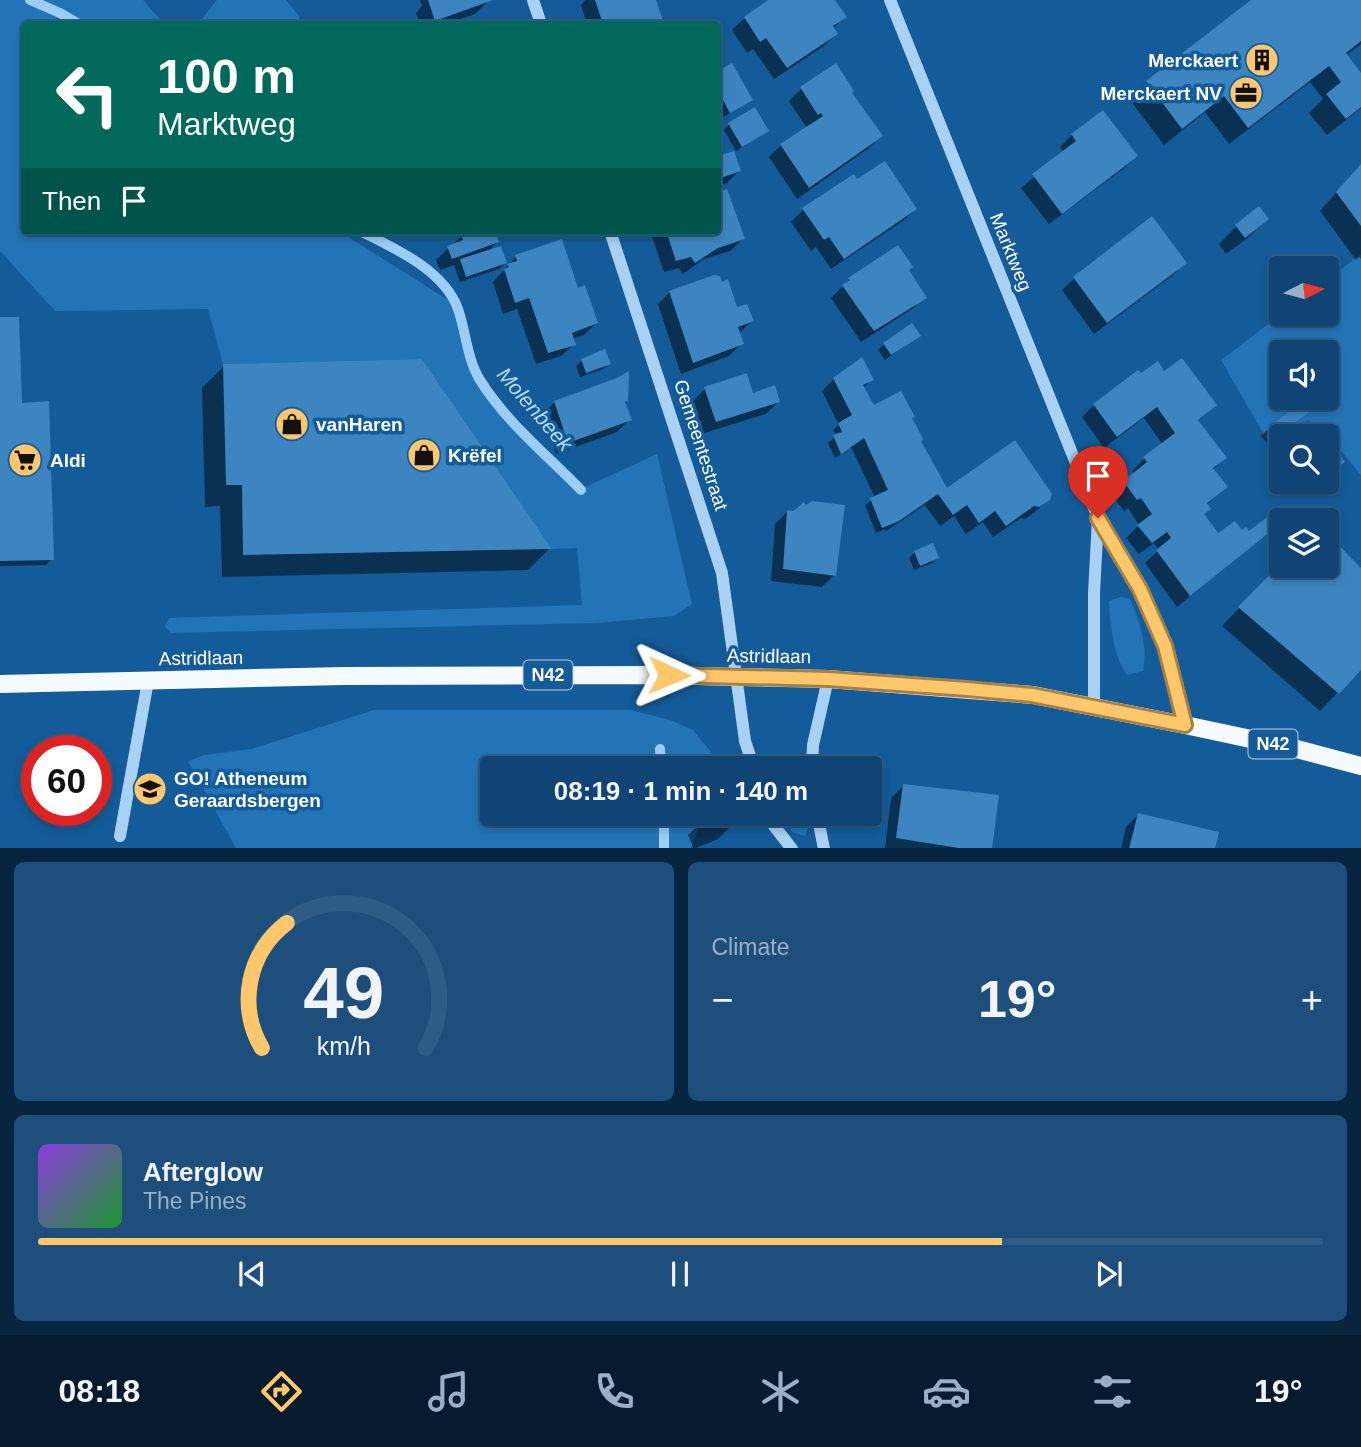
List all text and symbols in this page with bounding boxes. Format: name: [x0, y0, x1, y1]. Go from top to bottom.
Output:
building icon: Merckaert: [1243, 41, 1281, 79]
icon: left: [42, 49, 133, 140]
text: 100 m: [157, 49, 296, 103]
place label: Merckaert: [1148, 50, 1239, 71]
office icon: Merckaert NV: [1227, 74, 1265, 112]
place label: Merckaert NV: [1101, 83, 1222, 104]
text: Marktweg: [157, 106, 296, 142]
icon: arrive: [115, 182, 153, 220]
text: Then: [42, 186, 101, 216]
street label: Marktweg: [986, 210, 1036, 294]
north arrow: [1269, 256, 1339, 326]
map controls: [1269, 256, 1339, 578]
button: sound: [1269, 340, 1339, 410]
water label: Molenbeek: [493, 363, 578, 456]
street label: Gemeentestraat: [670, 377, 732, 514]
shop icon: vanHaren: [273, 405, 311, 443]
place label: vanHaren: [316, 414, 403, 435]
button: search: [1269, 424, 1339, 494]
shop icon: Krëfel: [405, 436, 443, 474]
supermarket icon: Aldi: [6, 441, 44, 479]
place label: Krëfel: [448, 445, 502, 466]
pin: [1068, 446, 1128, 518]
place label: Aldi: [50, 450, 86, 471]
icon: arrive: [1079, 457, 1117, 495]
button: layers: [1269, 508, 1339, 578]
position arrow: [632, 638, 706, 712]
street label: Astridlaan: [727, 645, 811, 667]
street label: Astridlaan: [159, 647, 243, 669]
road number: N42: [524, 660, 572, 690]
road number: N42: [1248, 730, 1298, 758]
speed limit sign: 60: [21, 735, 112, 826]
place label: GO! Atheneum Geraardsbergen: [174, 768, 321, 811]
school or university icon: GO! Atheneum Geraardsbergen: [131, 770, 169, 808]
text: 08:19 · 1 min · 140 m: [554, 776, 808, 806]
text: Climate: [712, 934, 789, 960]
text: 49: [303, 952, 384, 1033]
text: 19°: [978, 970, 1057, 1028]
text: −: [712, 979, 734, 1021]
text: +: [1301, 979, 1323, 1021]
text: km/h: [317, 1031, 371, 1059]
text: Afterglow: [143, 1157, 263, 1187]
text: The Pines: [143, 1188, 247, 1214]
icon: previous: [233, 1255, 271, 1293]
icon: pause: [661, 1255, 699, 1293]
icon: next: [1090, 1255, 1128, 1293]
icon: directions: [257, 1367, 306, 1416]
icon: music: [424, 1367, 473, 1416]
icon: phone: [590, 1367, 639, 1416]
icon: climate: [756, 1367, 805, 1416]
icon: car: [922, 1367, 971, 1416]
icon: filters: [1088, 1367, 1137, 1416]
text: 08:18: [59, 1373, 140, 1409]
text: 19°: [1254, 1373, 1302, 1409]

